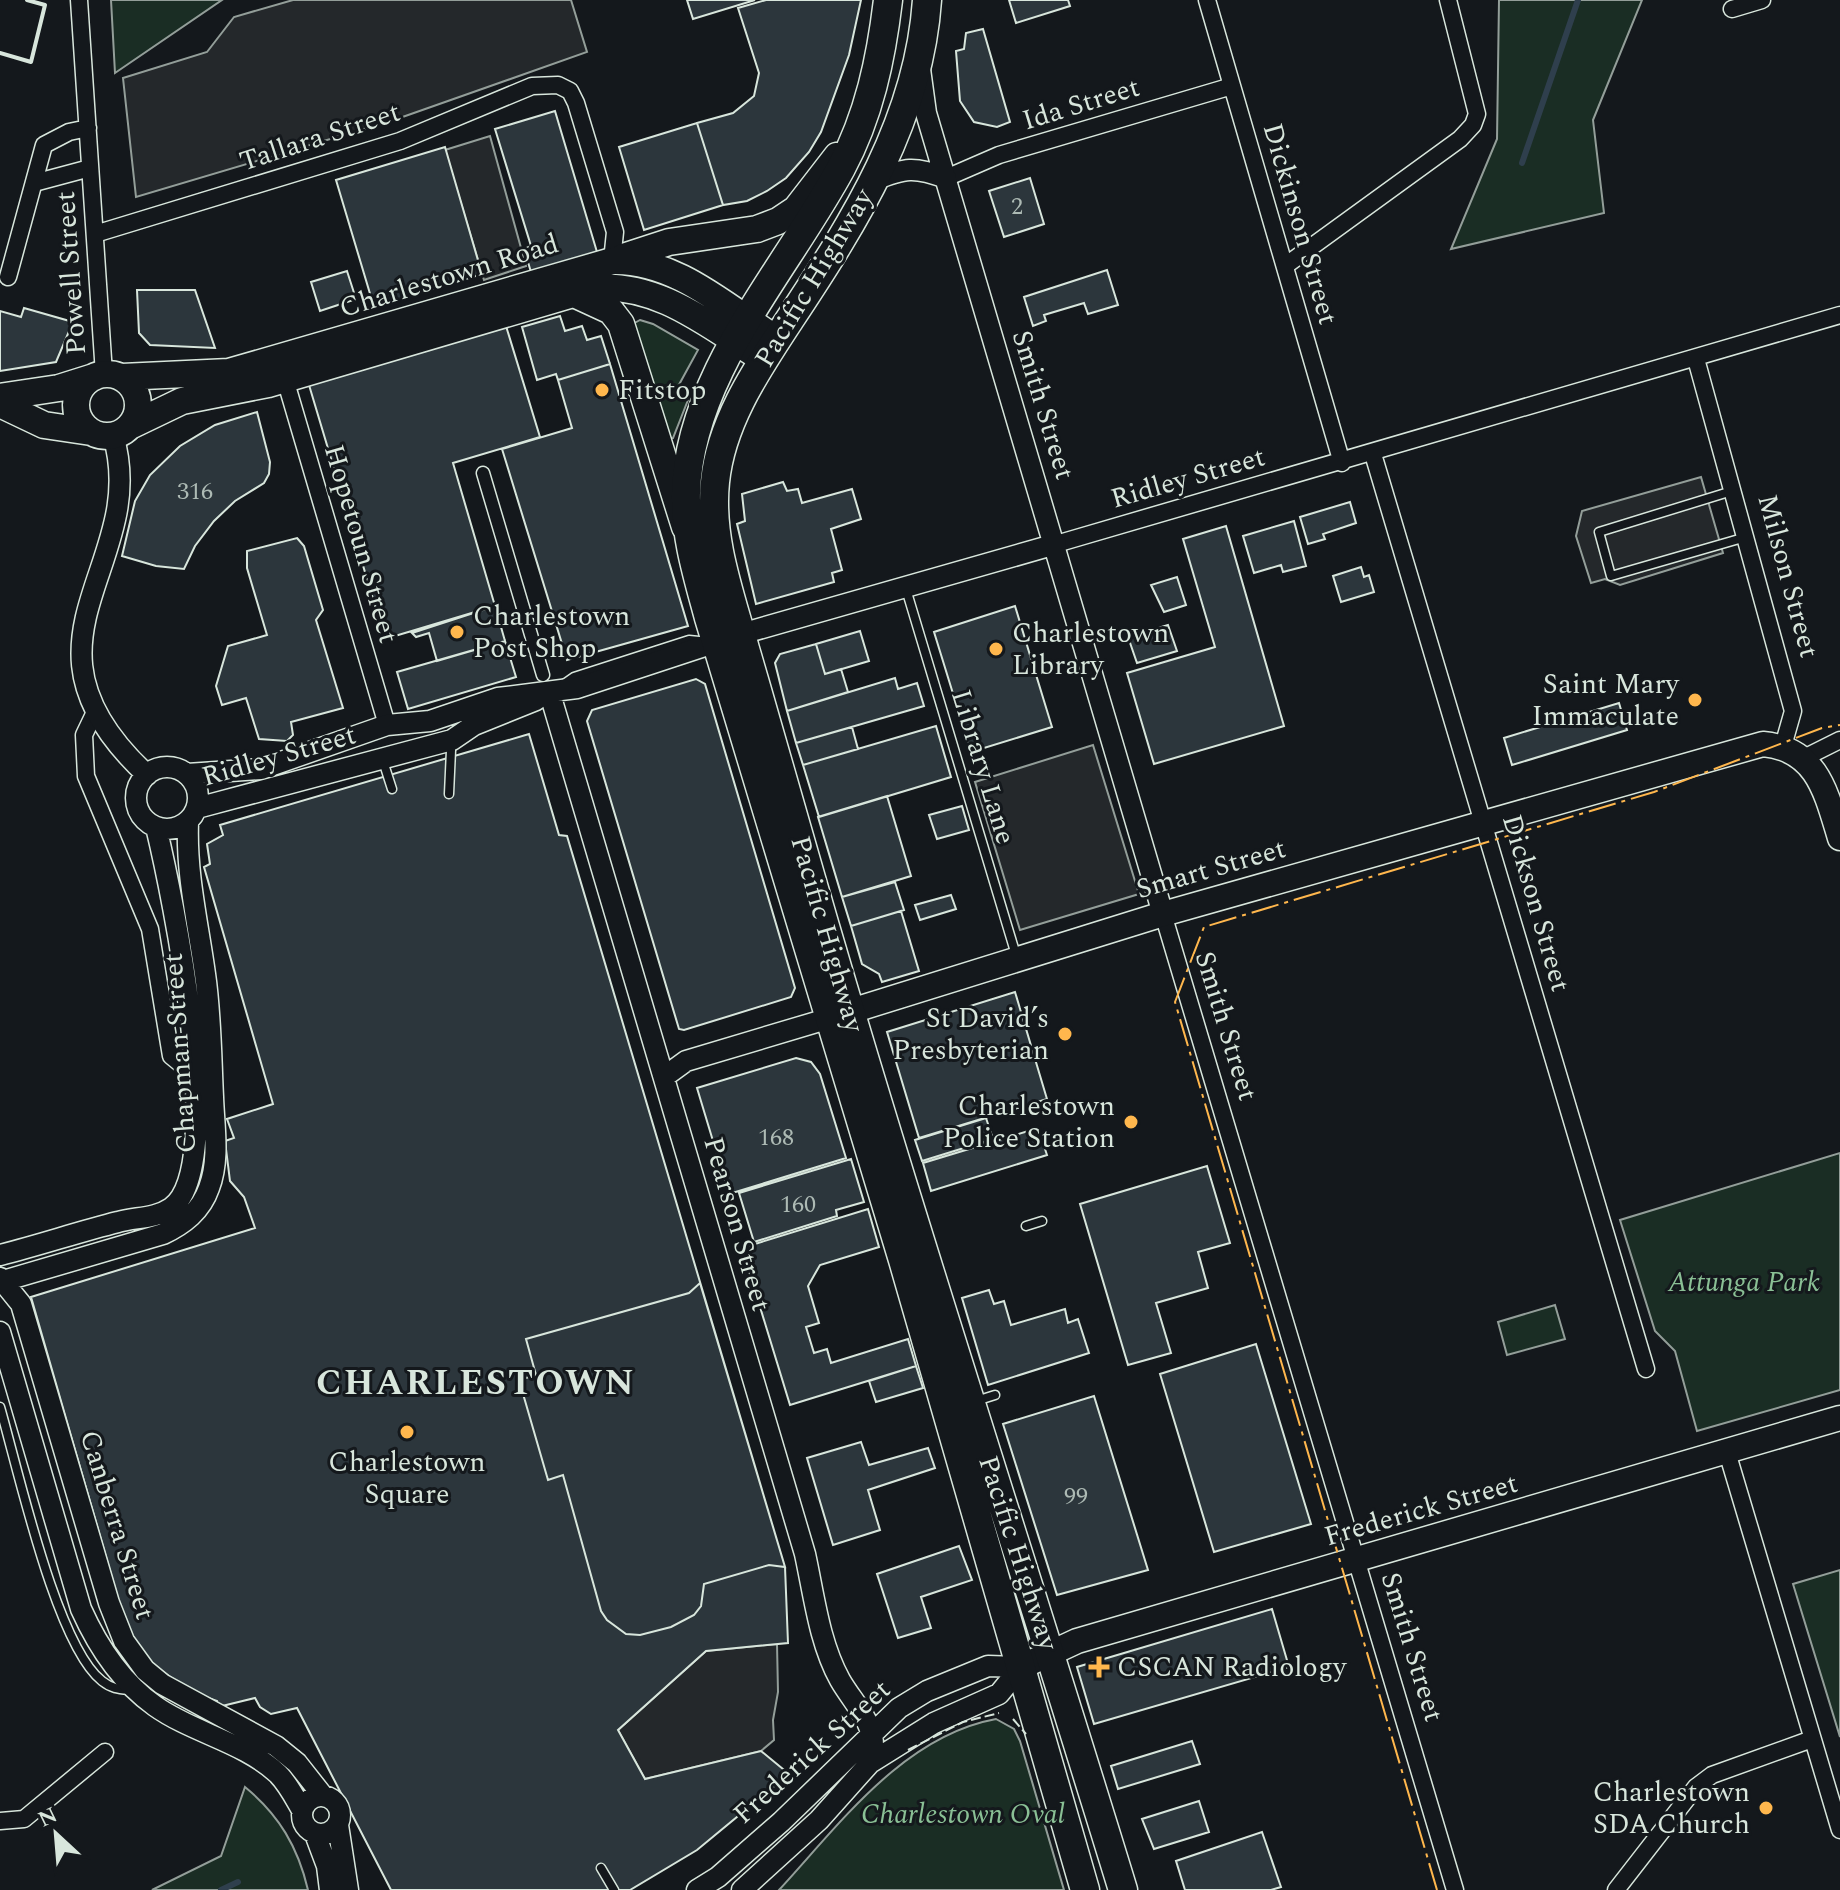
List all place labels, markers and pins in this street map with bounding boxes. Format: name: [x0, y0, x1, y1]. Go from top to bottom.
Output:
place label: Fitstop: [618, 369, 706, 412]
marker: Fitstop: [593, 381, 611, 399]
place label: Charlestown Post Shop: [473, 595, 630, 670]
place label: Charlestown Library: [1012, 612, 1169, 687]
marker: Charlestown Post Shop: [448, 623, 466, 641]
marker: Charlestown Library: [987, 640, 1005, 658]
place label: Saint Mary Immaculate: [1532, 663, 1681, 738]
marker: Saint Mary Immaculate: [1686, 691, 1704, 709]
place label: St David’s Presbyterian: [892, 997, 1049, 1072]
marker: St David’s Presbyterian: [1056, 1025, 1074, 1043]
place label: Charlestown Police Station: [943, 1085, 1115, 1160]
marker: Charlestown Police Station: [1122, 1113, 1140, 1131]
marker: Charlestown Square: [398, 1423, 416, 1441]
place label: Charlestown Square: [328, 1441, 486, 1516]
place label: CSCAN Radiology: [1117, 1646, 1348, 1689]
marker: CSCAN Radiology: [1088, 1656, 1110, 1678]
place label: Charlestown SDA Church: [1593, 1771, 1750, 1846]
marker: Charlestown SDA Church: [1757, 1799, 1775, 1817]

